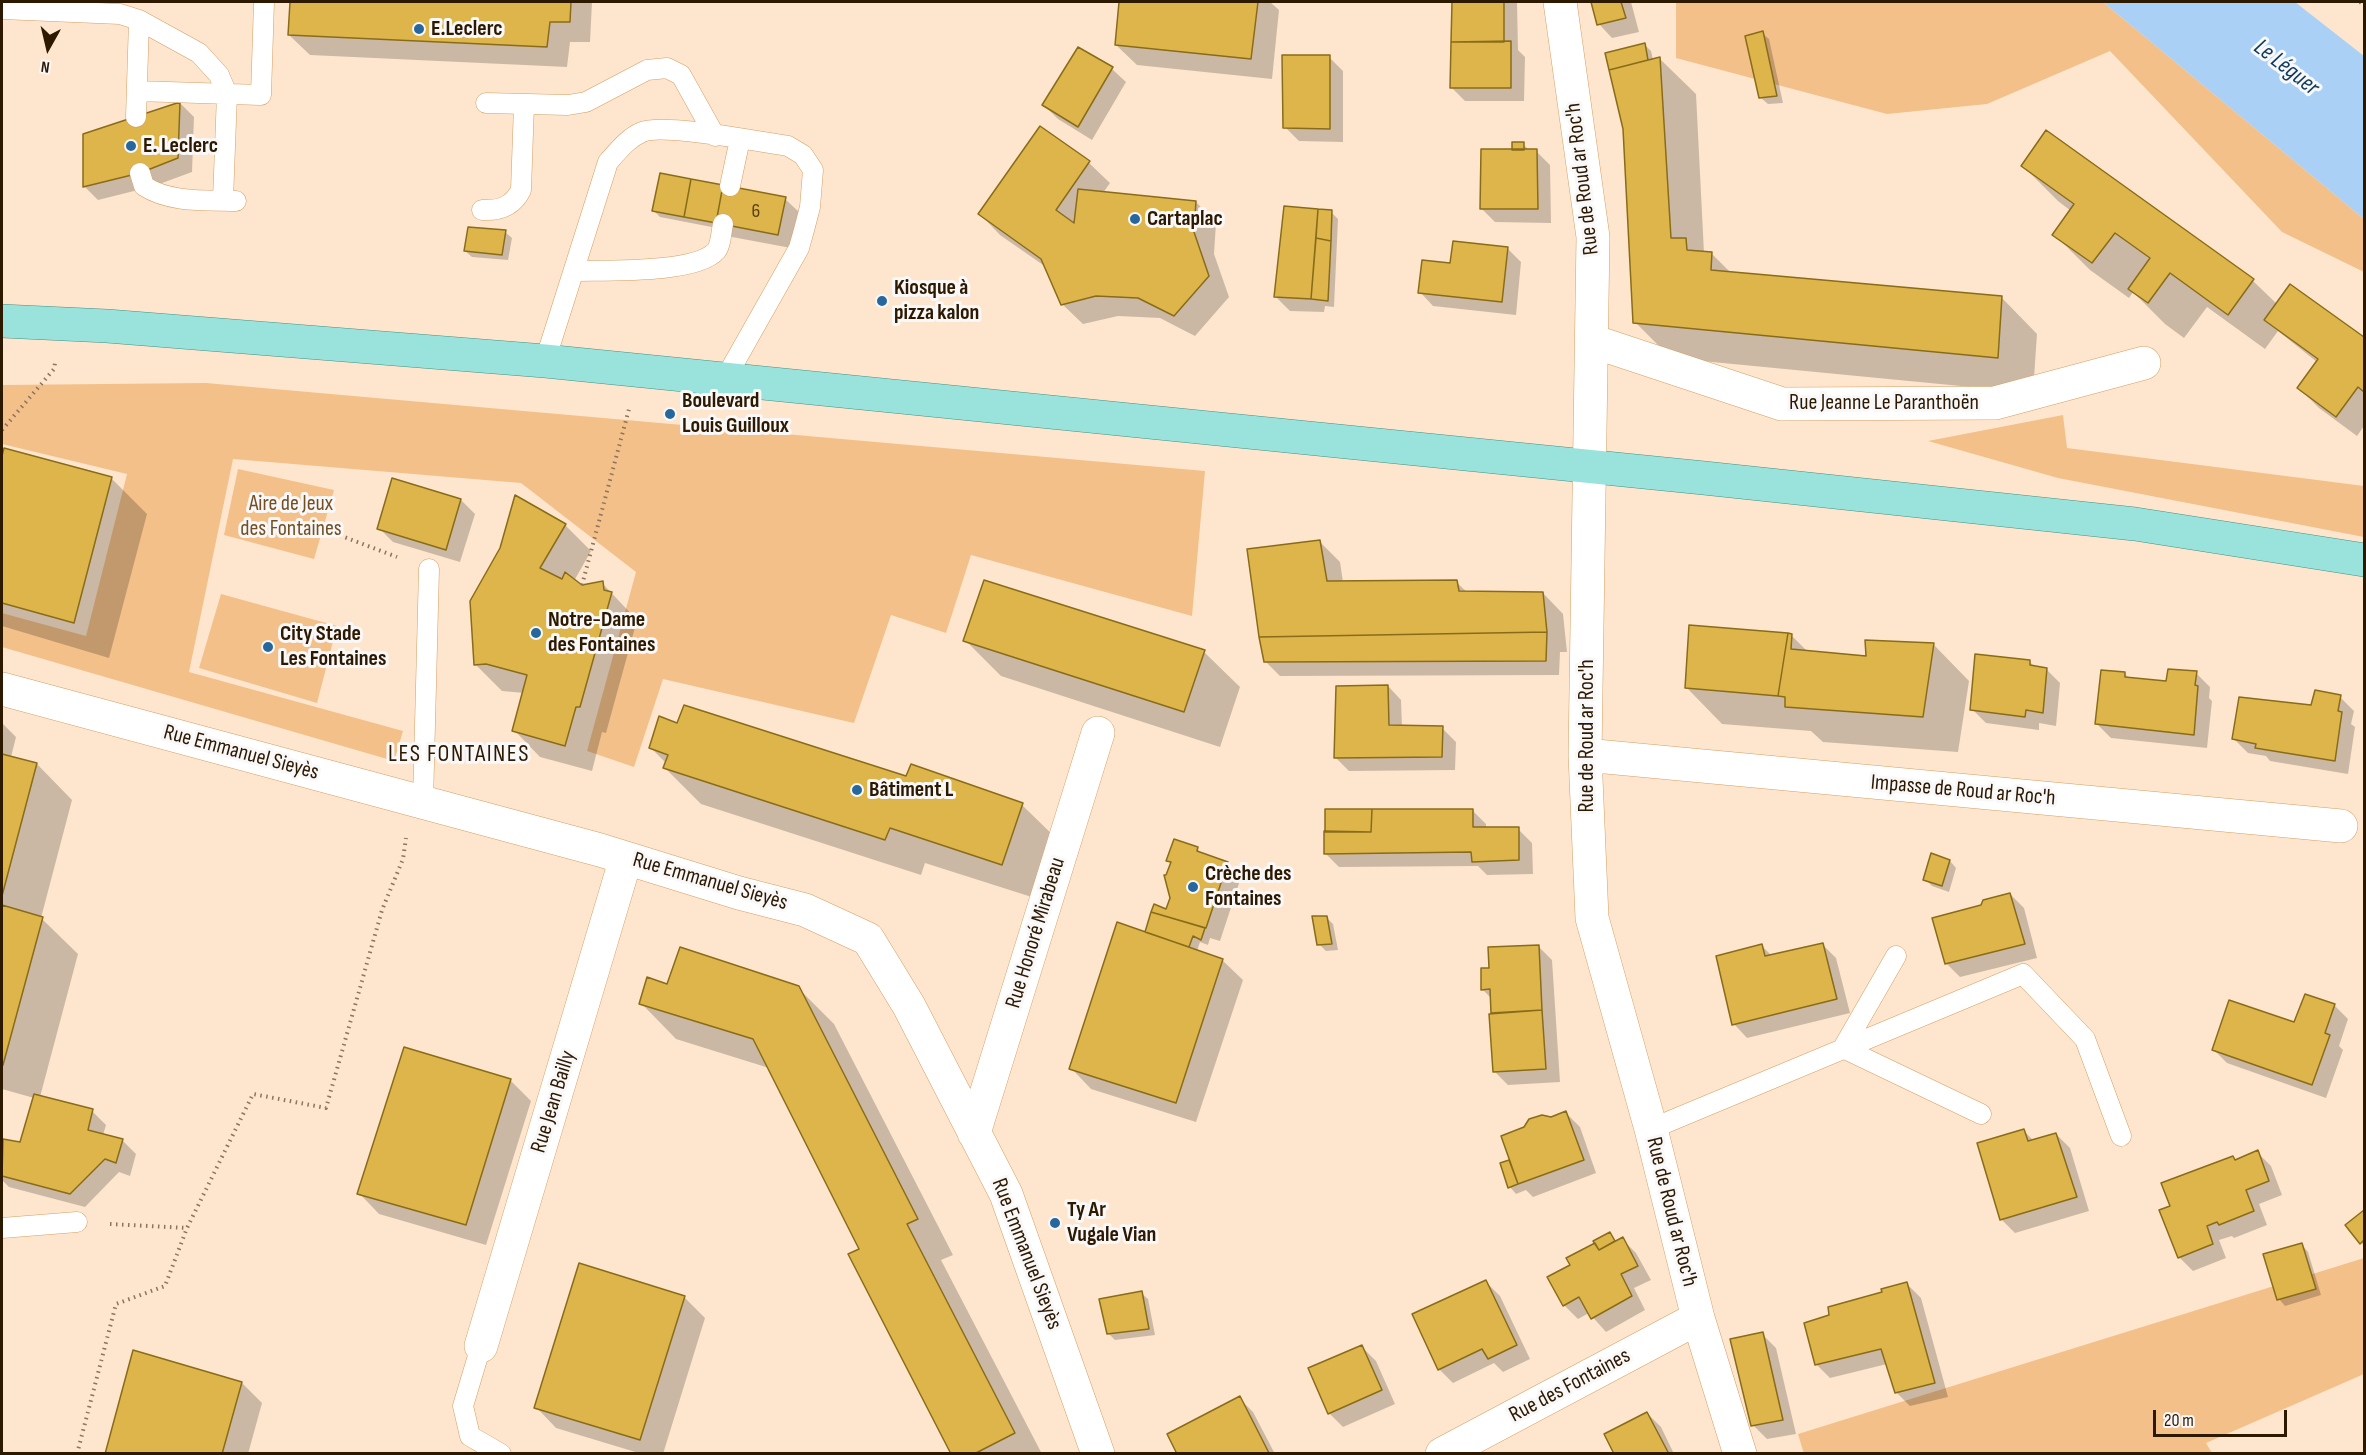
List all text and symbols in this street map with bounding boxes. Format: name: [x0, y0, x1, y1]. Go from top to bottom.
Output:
place label: E.Leclerc: [431, 16, 502, 42]
north arrow: [18, 18, 78, 78]
marker: E.Leclerc: [412, 22, 426, 36]
water label: Le Léguer: [2248, 34, 2324, 102]
text: N: [40, 56, 51, 76]
street label: Rue de Roud ar Roc'h: [1561, 101, 1605, 257]
place label: E. Leclerc: [143, 133, 218, 159]
marker: E. Leclerc: [124, 139, 138, 153]
house number: 6: [752, 200, 760, 224]
place label: Cartaplac: [1147, 206, 1223, 232]
marker: Cartaplac: [1128, 212, 1142, 226]
place label: Kiosque à pizza kalon: [894, 275, 979, 326]
marker: Kiosque à pizza kalon: [875, 294, 889, 308]
place label: Boulevard Louis Guilloux: [682, 388, 789, 440]
street label: Rue Jeanne Le Paranthoën: [1789, 390, 1979, 416]
marker: Boulevard Louis Guilloux: [663, 407, 677, 421]
park label: Aire de Jeux des Fontaines: [240, 491, 342, 542]
place label: Notre-Dame des Fontaines: [548, 607, 655, 658]
place label: City Stade Les Fontaines: [280, 621, 386, 672]
marker: Notre-Dame des Fontaines: [529, 626, 543, 640]
marker: City Stade Les Fontaines: [261, 640, 275, 654]
street label: Rue de Roud ar Roc'h: [1574, 659, 1600, 813]
street label: Rue Emmanuel Sieyès: [160, 720, 322, 786]
district label: LES FONTAINES: [388, 741, 530, 769]
street label: Impasse de Roud ar Roc'h: [1869, 770, 2057, 812]
place label: Bâtiment L: [869, 777, 954, 803]
marker: Bâtiment L: [850, 783, 864, 797]
street label: Rue Emmanuel Sieyès: [630, 847, 790, 917]
street label: Rue Honoré Mirabeau: [1001, 855, 1071, 1011]
place label: Crèche des Fontaines: [1205, 861, 1292, 912]
marker: Crèche des Fontaines: [1186, 880, 1200, 894]
street label: Rue Jean Bailly: [526, 1048, 582, 1156]
street label: Rue de Roud ar Roc'h: [1640, 1135, 1702, 1289]
street label: Rue Emmanuel Sieyès: [985, 1175, 1067, 1333]
place label: Ty Ar Vugale Vian: [1067, 1197, 1156, 1248]
marker: Ty Ar Vugale Vian: [1048, 1216, 1062, 1230]
street label: Rue des Fontaines: [1505, 1343, 1635, 1429]
scale bar: [2156, 1398, 2290, 1436]
text: 20 m: [2164, 1410, 2194, 1431]

